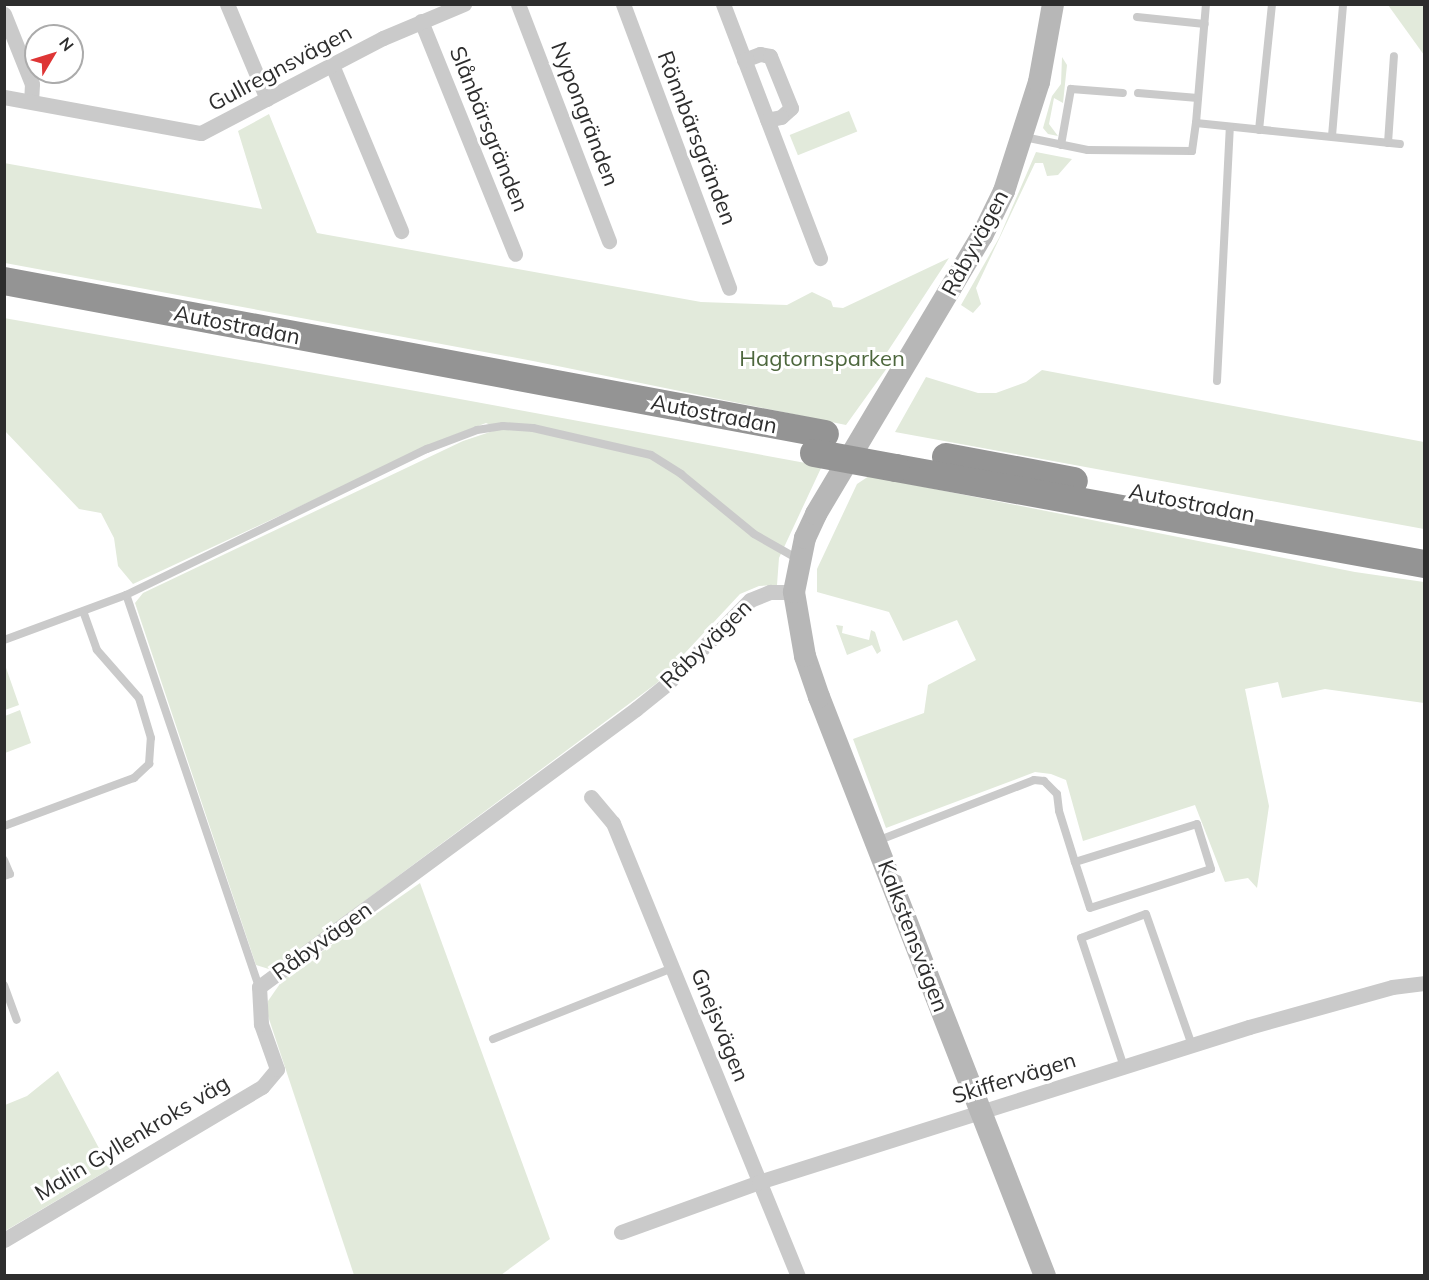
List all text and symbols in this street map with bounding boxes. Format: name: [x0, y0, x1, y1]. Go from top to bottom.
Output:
street label: Gullregnsvägen: [204, 19, 356, 117]
north arrow: [24, 24, 84, 84]
text: N: [55, 33, 78, 55]
street label: Nypongränden: [545, 38, 625, 190]
street label: Slånbärsgränden: [444, 43, 534, 215]
street label: Rönnbärsgränden: [652, 47, 742, 229]
street label: Råbyvägen: [936, 185, 1014, 301]
street label: Autostradan: [172, 300, 302, 350]
park label: Hagtornsparken: [739, 346, 905, 372]
street label: Autostradan: [649, 389, 779, 439]
street label: Autostradan: [1127, 478, 1257, 528]
street label: Råbyvägen: [655, 594, 757, 694]
street label: Kalkstensvägen: [872, 856, 954, 1016]
street label: Råbyvägen: [267, 896, 377, 986]
street label: Gnejsvägen: [685, 964, 755, 1086]
street label: Skiffervägen: [949, 1047, 1079, 1109]
street label: Malin Gyllenkroks väg: [30, 1070, 234, 1206]

